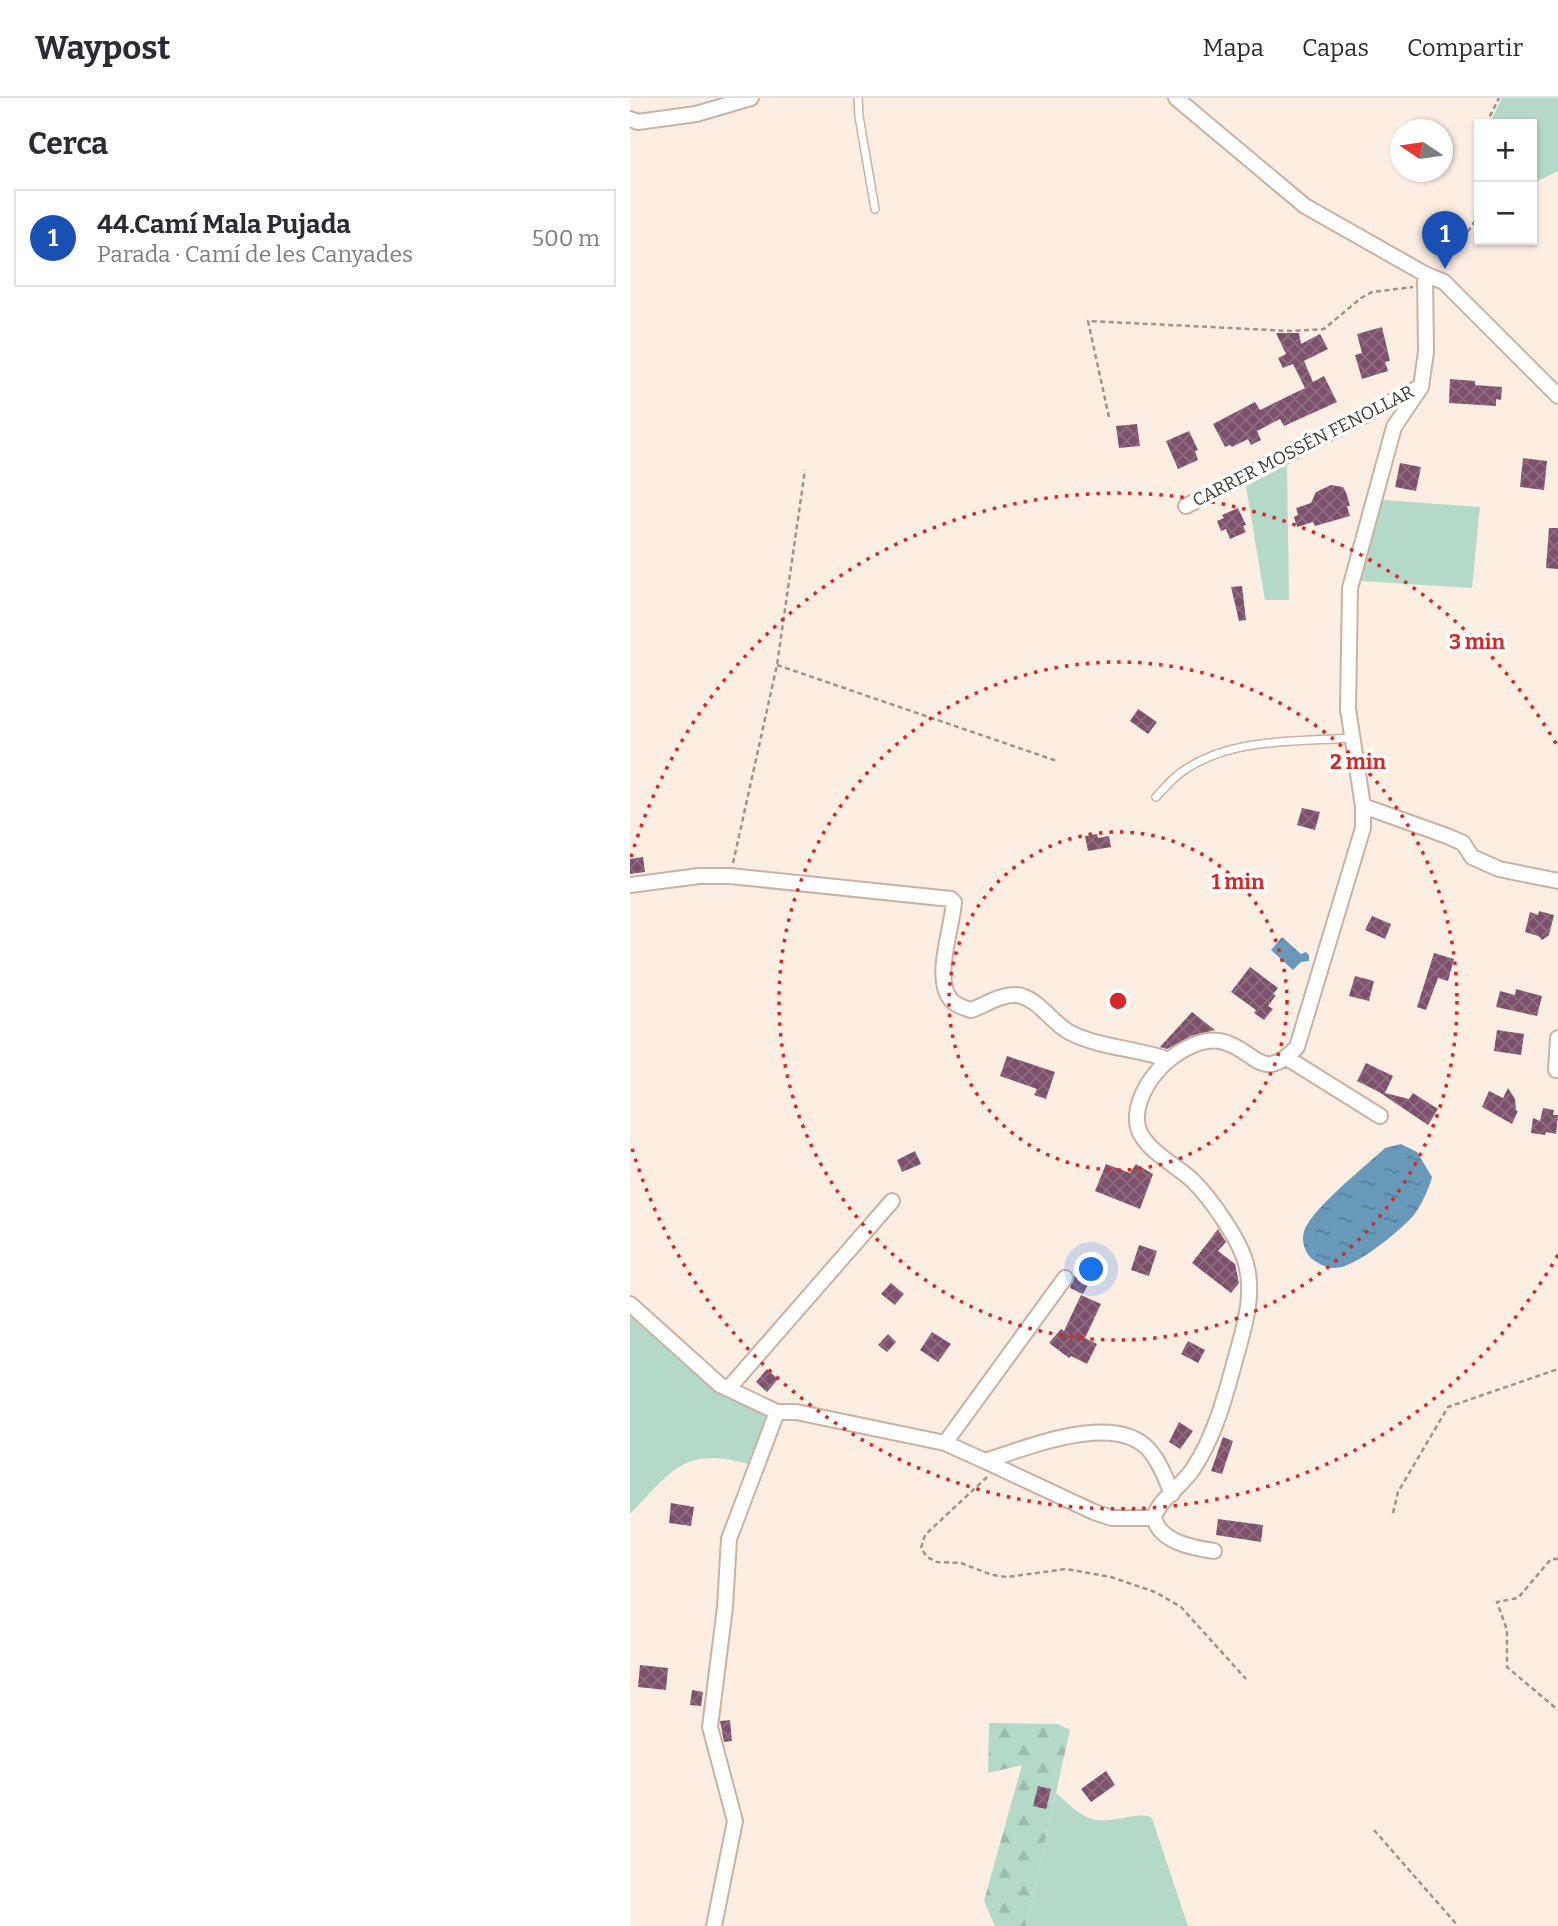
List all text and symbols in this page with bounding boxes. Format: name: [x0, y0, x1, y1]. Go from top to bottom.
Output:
text: Waypost: [35, 28, 171, 68]
text: Mapa: [1202, 34, 1264, 62]
text: Capas: [1302, 34, 1369, 62]
text: Compartir: [1407, 34, 1523, 62]
north arrow: [1390, 119, 1453, 182]
map controls: [1474, 119, 1537, 245]
button: +: [1474, 119, 1537, 182]
text: Cerca: [28, 126, 108, 162]
button: −: [1474, 182, 1537, 245]
text: 44.Camí Mala Pujada: [97, 209, 351, 240]
pin: 1: [1422, 211, 1468, 269]
text: 1: [48, 224, 58, 252]
text: 500 m: [532, 224, 600, 252]
text: Parada · Camí de les Canyades: [97, 240, 413, 268]
street label: CARRER MOSSÉN FENOLLAR: [1188, 380, 1417, 512]
text: 3 min: [1449, 629, 1506, 655]
text: 2 min: [1330, 749, 1386, 775]
text: 1 min: [1211, 869, 1265, 895]
centre of rings: [1106, 989, 1130, 1013]
your location: [1074, 1252, 1108, 1286]

